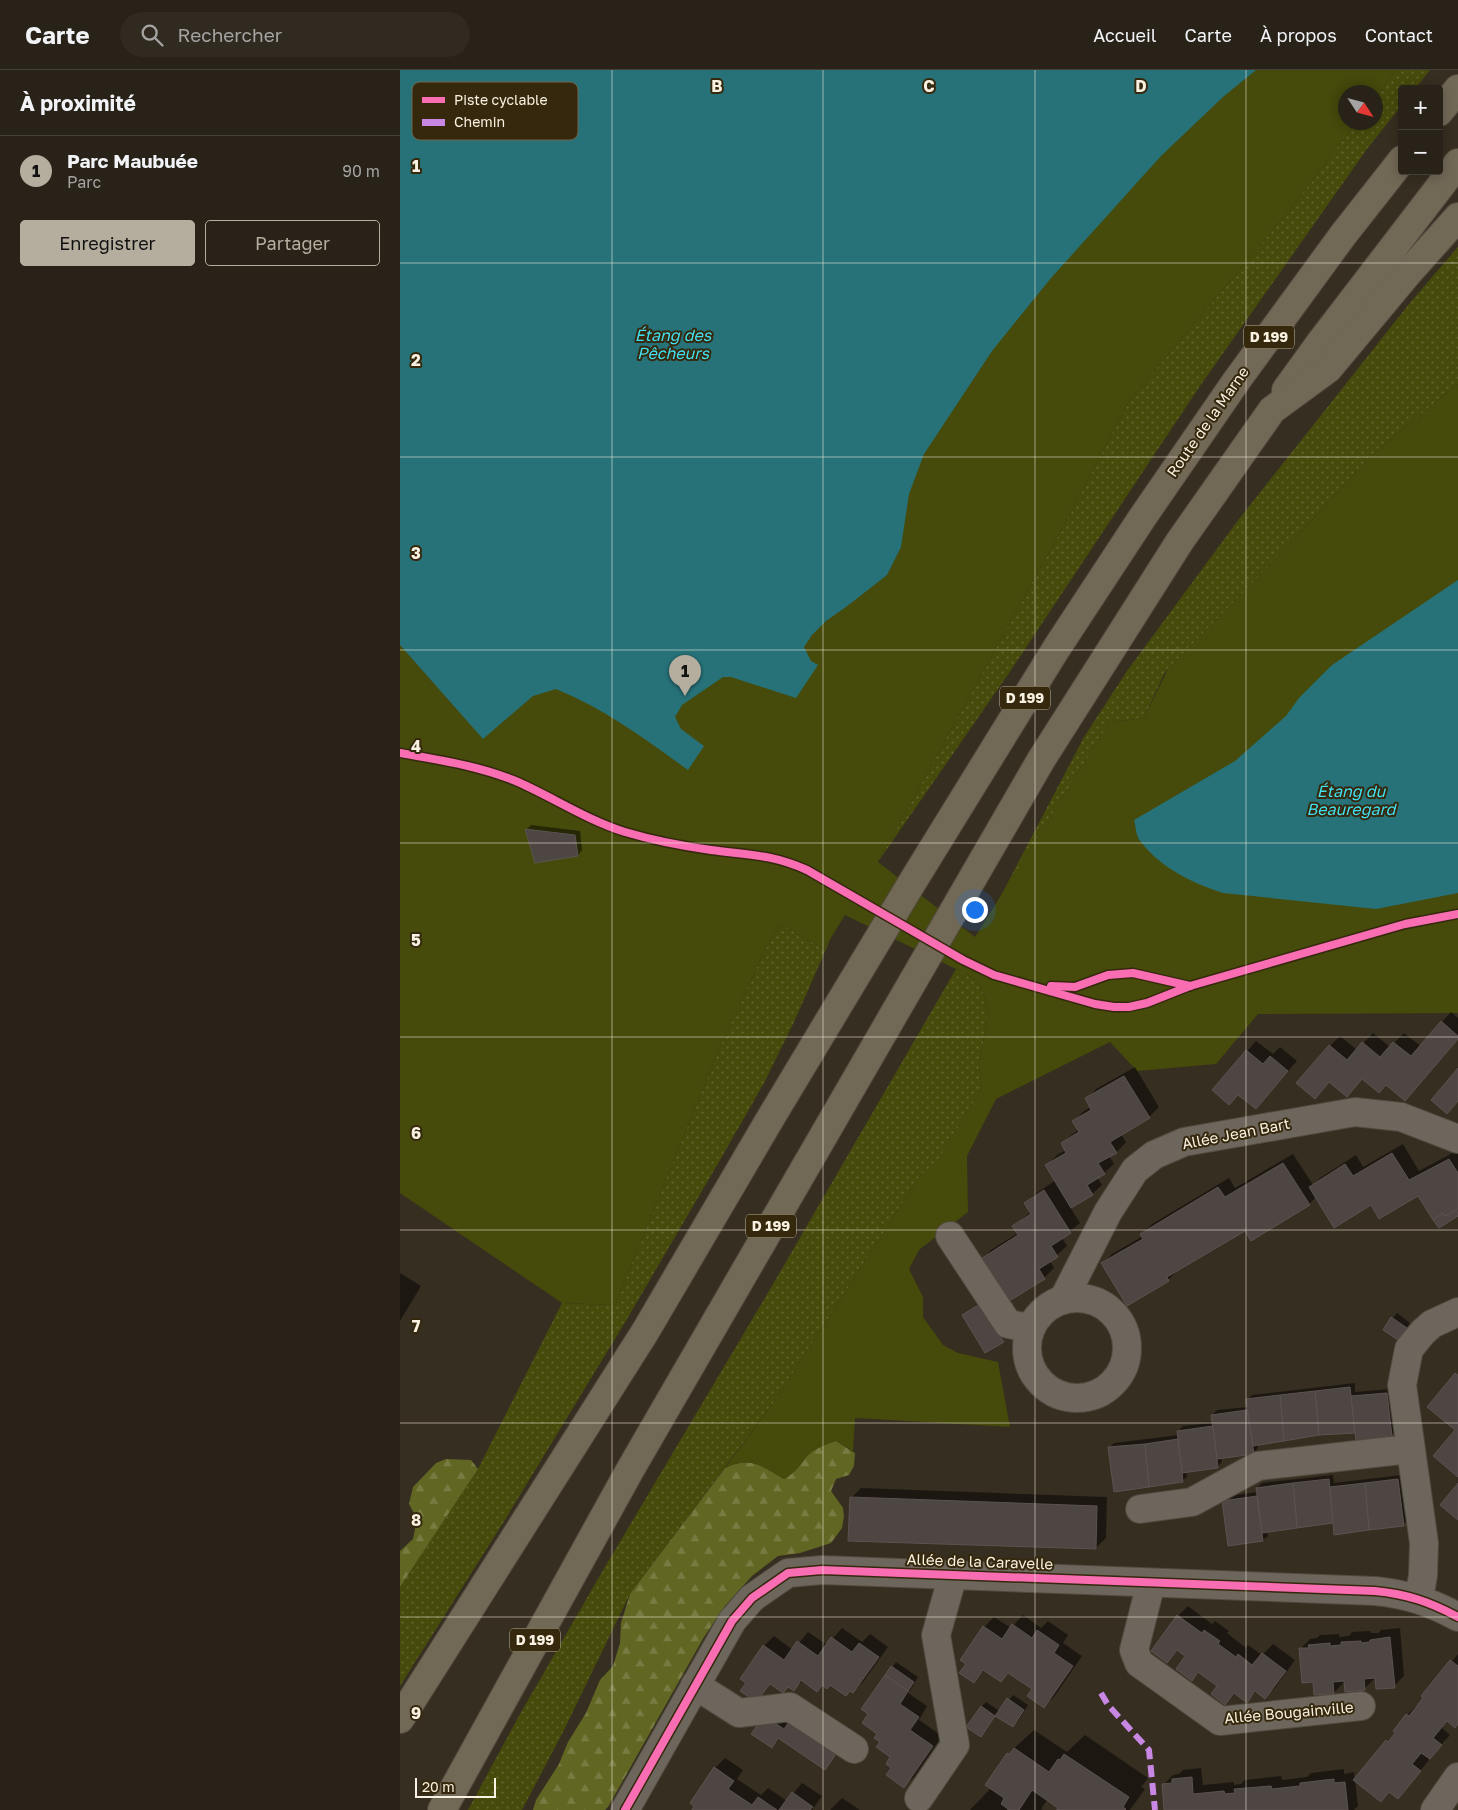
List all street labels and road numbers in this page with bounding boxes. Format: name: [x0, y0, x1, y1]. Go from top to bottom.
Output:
road number: D 199: [1244, 326, 1294, 348]
street label: Route de la Marne: [1162, 363, 1252, 480]
road number: D 199: [1000, 686, 1050, 710]
street label: Allée Jean Bart: [1180, 1114, 1291, 1152]
road number: D 199: [746, 1214, 796, 1238]
street label: Allée de la Caravelle: [906, 1549, 1054, 1573]
road number: D 199: [510, 1628, 560, 1652]
street label: Allée Bougainville: [1224, 1697, 1355, 1727]

